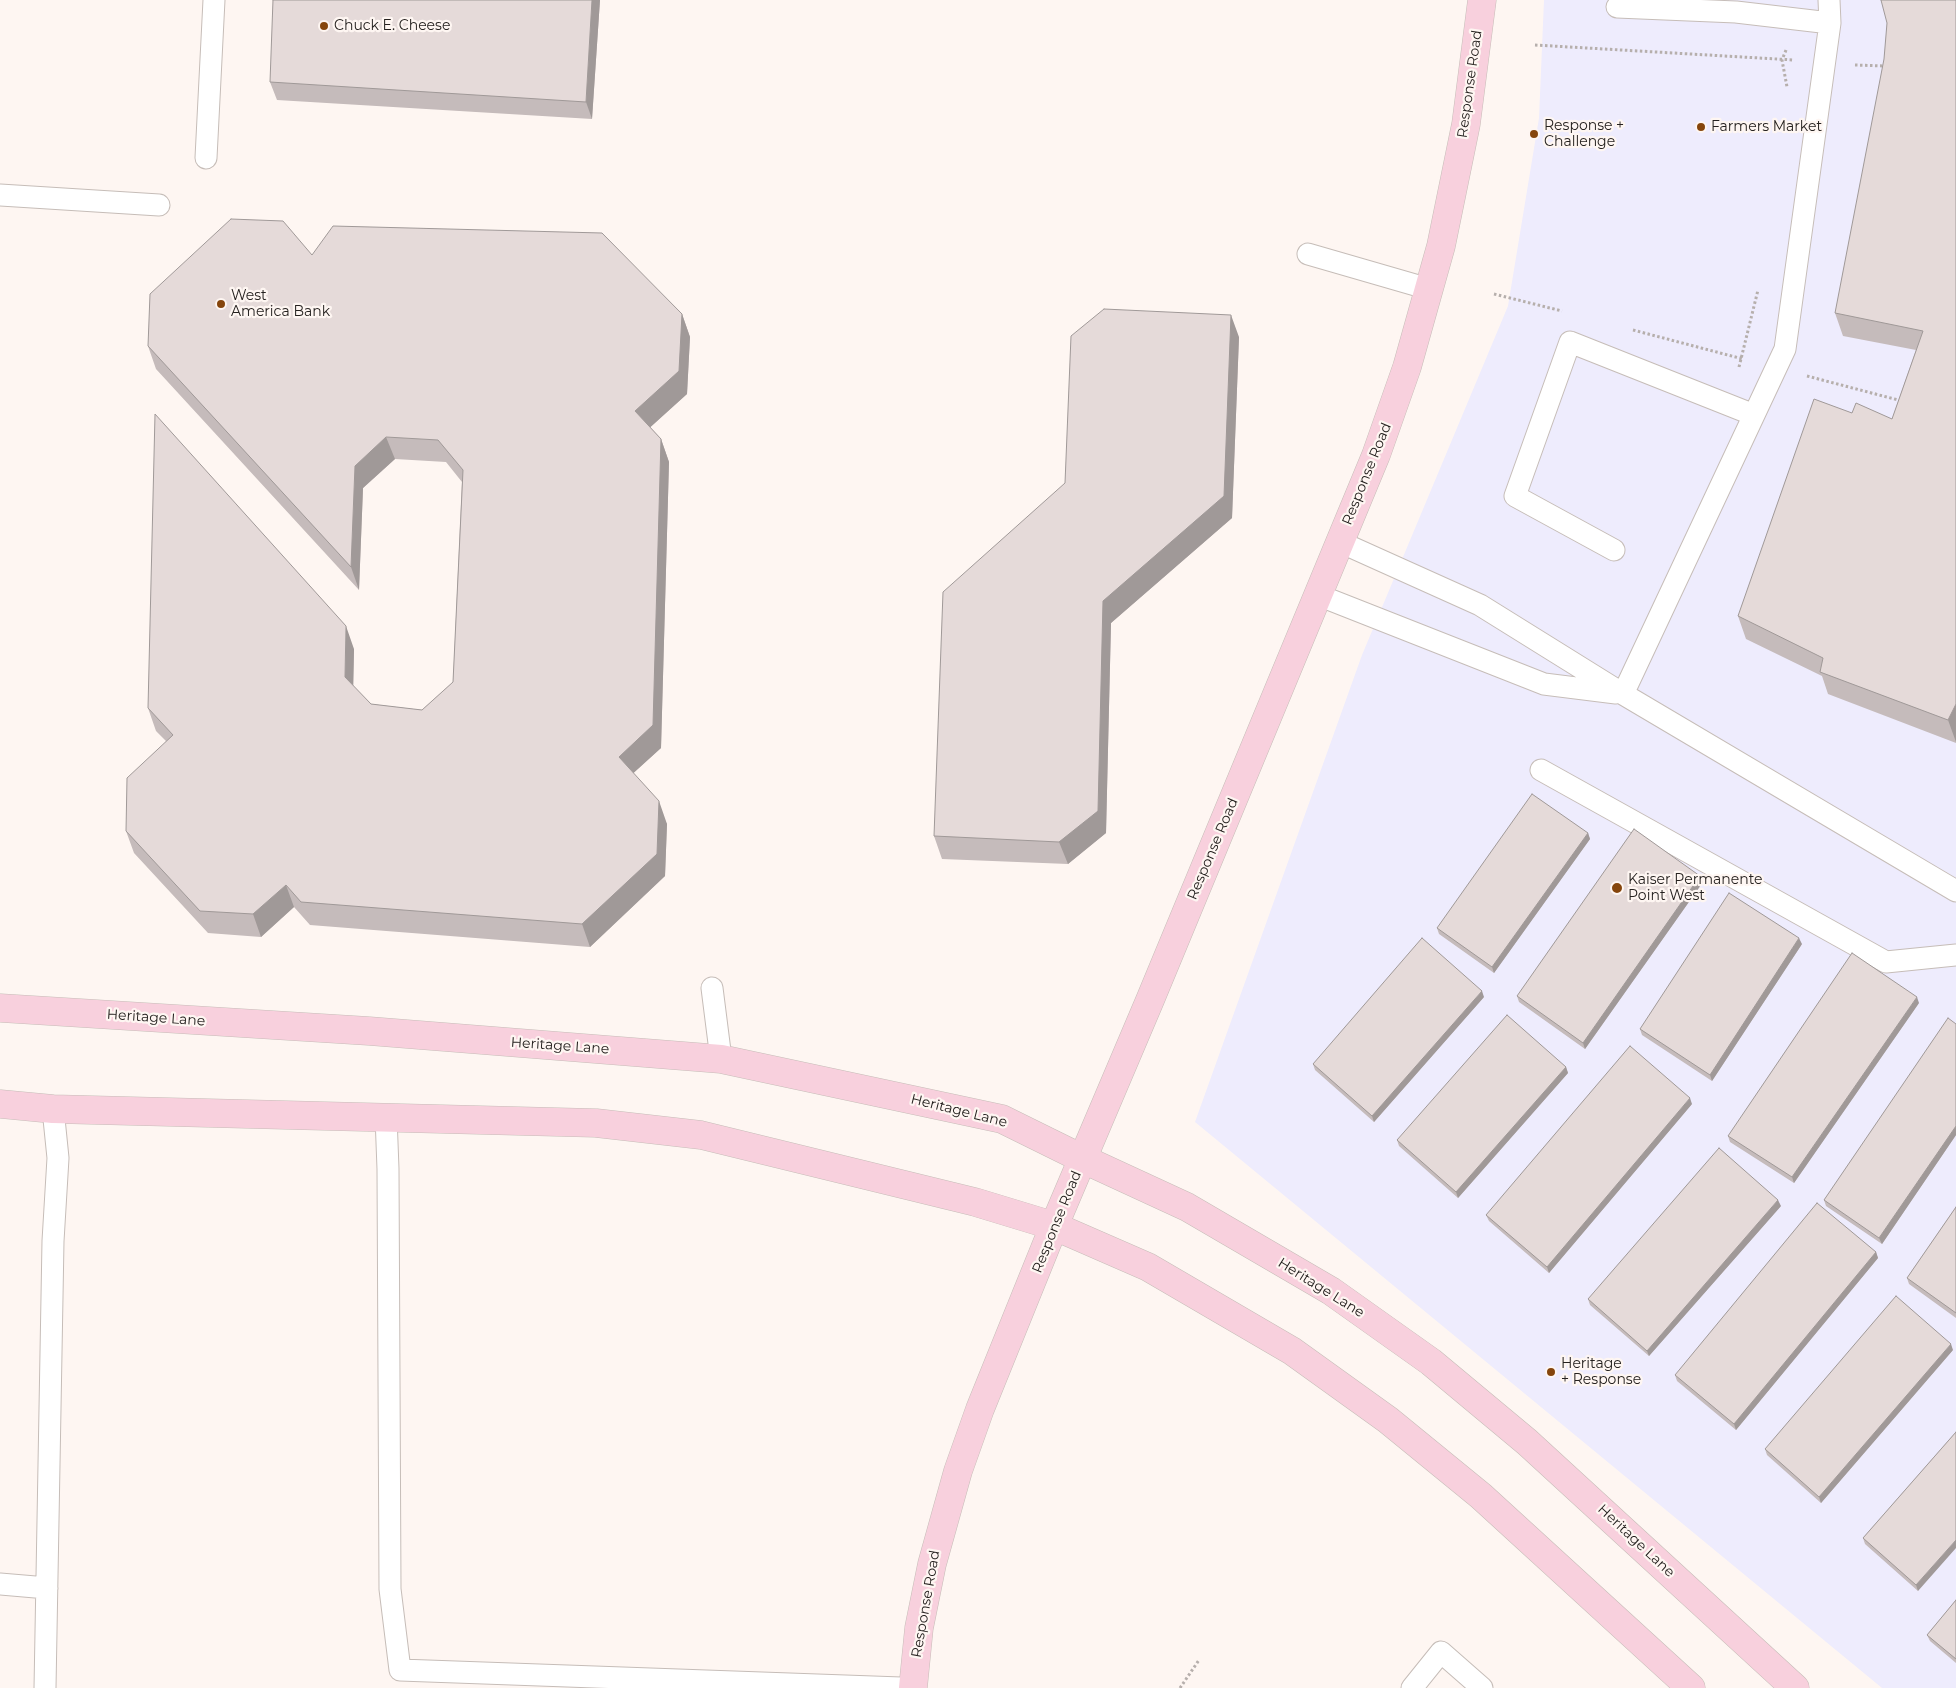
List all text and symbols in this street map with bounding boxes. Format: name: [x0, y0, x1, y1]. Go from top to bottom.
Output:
place label: Chuck E. Cheese: [334, 18, 450, 34]
marker: Chuck E. Cheese: [318, 20, 330, 32]
street label: Response Road: [1454, 29, 1486, 139]
place label: Response + Challenge: [1544, 118, 1624, 150]
place label: Farmers Market: [1711, 119, 1822, 135]
marker: Farmers Market: [1695, 121, 1707, 133]
marker: Response + Challenge: [1528, 128, 1540, 140]
place label: West America Bank: [231, 288, 330, 321]
marker: West America Bank: [215, 298, 227, 310]
street label: Response Road: [1339, 420, 1395, 528]
street label: Response Road: [1184, 796, 1242, 902]
place label: Kaiser Permanente Point West: [1628, 872, 1763, 904]
marker: Kaiser Permanente Point West: [1610, 881, 1624, 895]
street label: Heritage Lane: [106, 1006, 206, 1030]
street label: Heritage Lane: [510, 1034, 610, 1058]
street label: Heritage Lane: [909, 1091, 1009, 1131]
street label: Response Road: [1029, 1168, 1085, 1276]
street label: Heritage Lane: [1275, 1255, 1367, 1321]
place label: Heritage + Response: [1561, 1356, 1641, 1388]
marker: Heritage + Response: [1545, 1366, 1557, 1378]
street label: Heritage Lane: [1594, 1501, 1678, 1581]
street label: Response Road: [908, 1549, 944, 1659]

